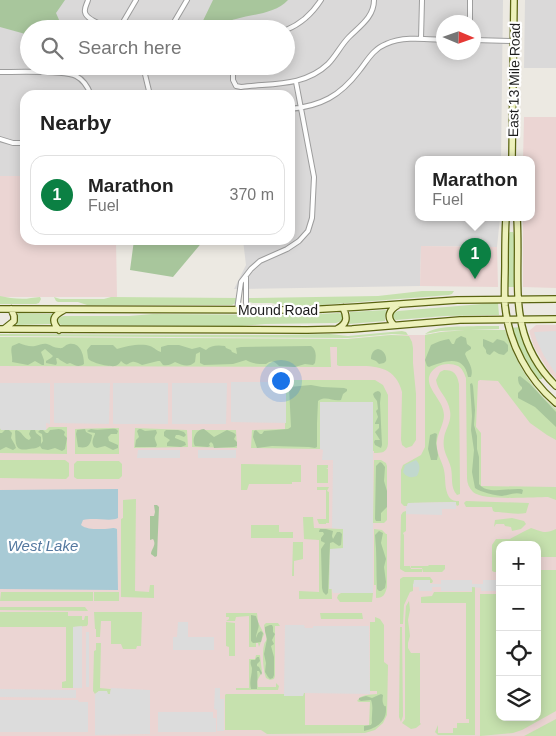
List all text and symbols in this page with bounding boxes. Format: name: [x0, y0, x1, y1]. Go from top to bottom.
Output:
north arrow: [436, 15, 481, 60]
search box: [20, 20, 295, 75]
street label: East 13 Mile Road: [505, 23, 523, 137]
icon: search: [38, 34, 66, 62]
text: Search here: [78, 37, 182, 58]
text: Nearby: [40, 111, 111, 134]
popup: [415, 156, 535, 221]
text: Marathon: [432, 169, 518, 190]
text: Marathon: [88, 175, 174, 196]
text: 1: [53, 186, 61, 203]
text: 370 m: [230, 186, 274, 203]
text: Fuel: [432, 191, 463, 208]
text: Fuel: [88, 197, 119, 214]
pin: 1: [459, 238, 491, 279]
street label: Mound Road: [238, 302, 318, 318]
your location: [268, 368, 294, 394]
water label: West Lake: [8, 537, 78, 554]
map controls: [496, 541, 541, 721]
button: +: [496, 541, 541, 586]
button: −: [496, 586, 541, 631]
button: locate: [496, 631, 541, 676]
button: layers: [496, 676, 541, 721]

